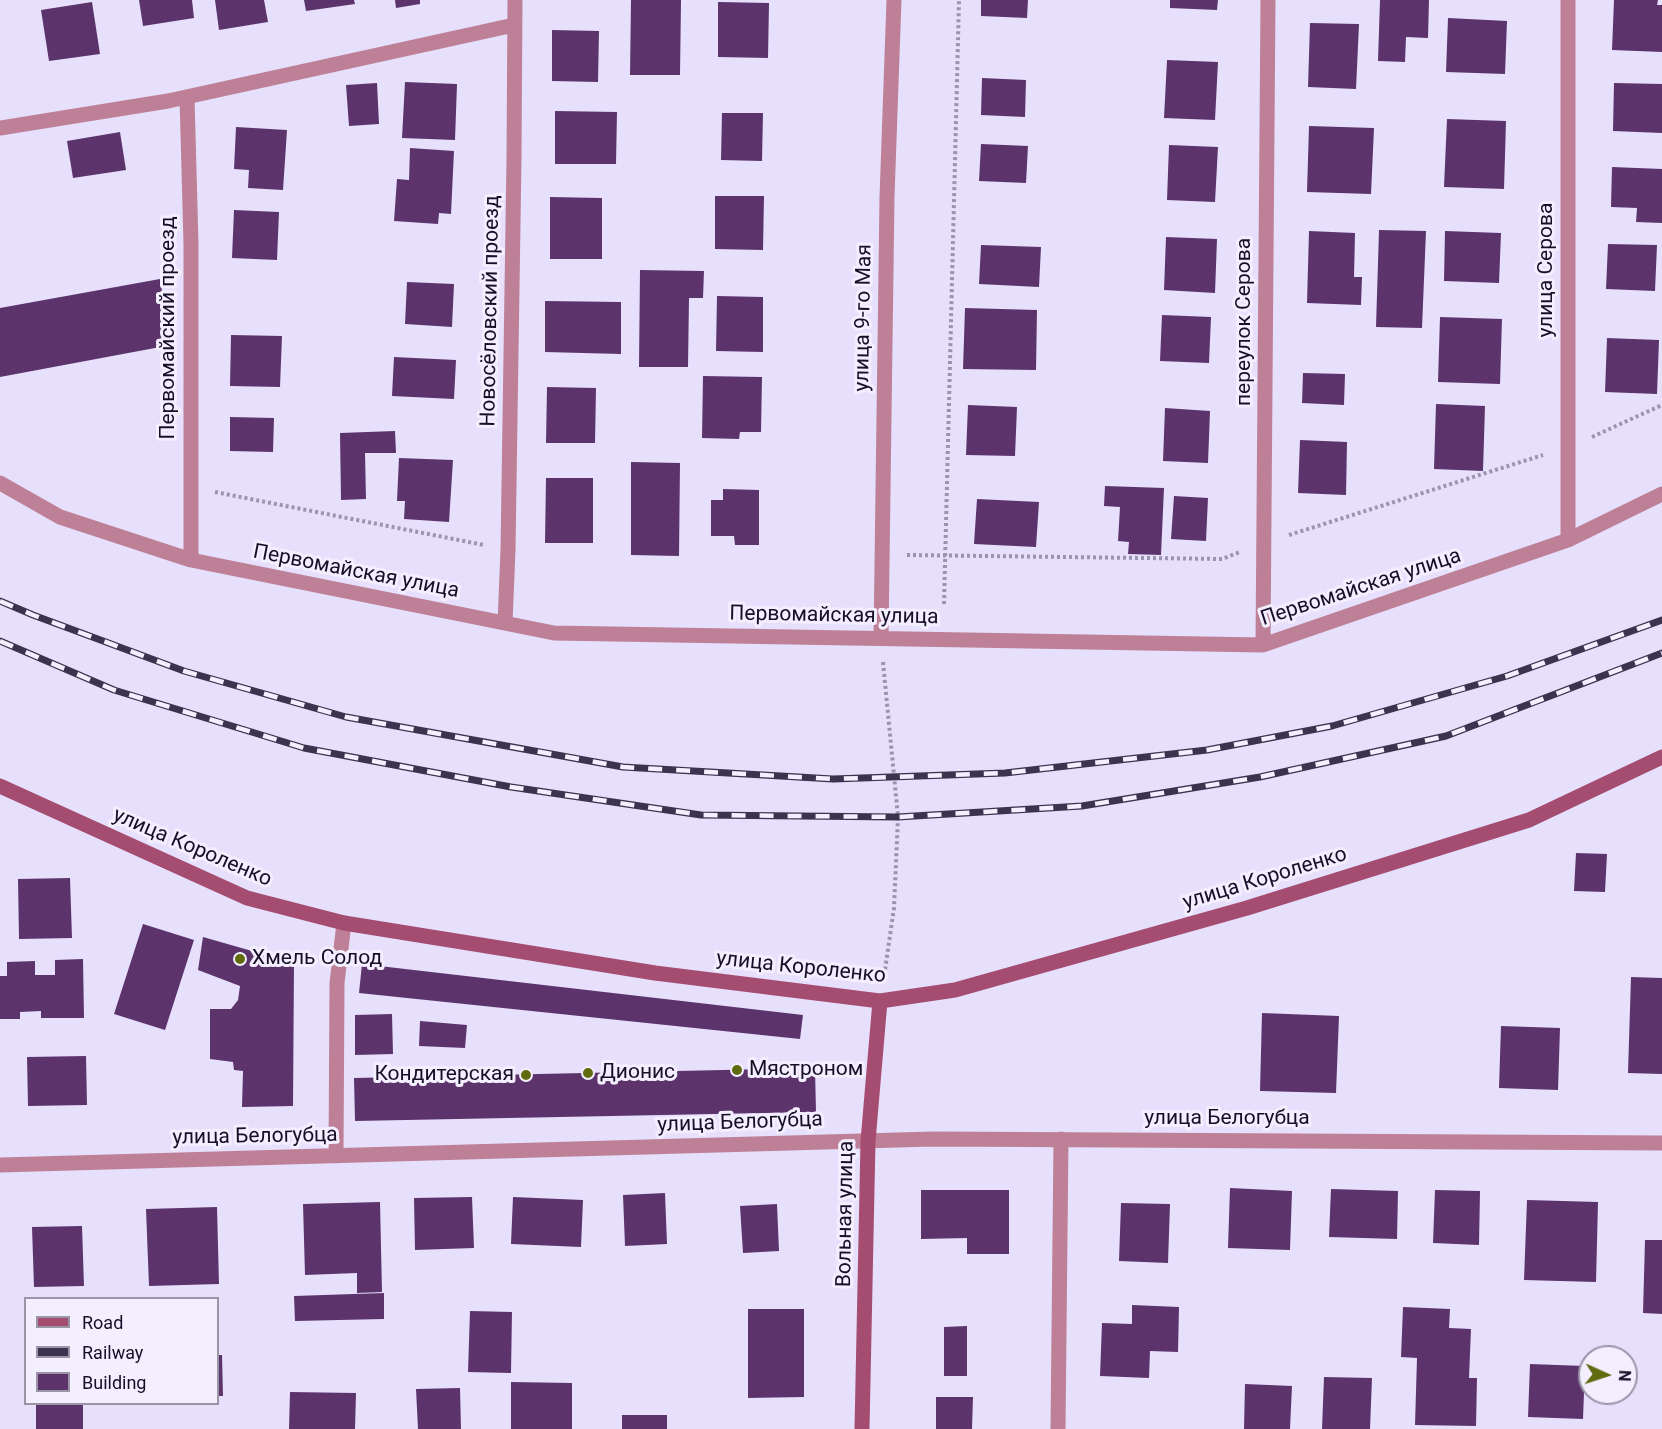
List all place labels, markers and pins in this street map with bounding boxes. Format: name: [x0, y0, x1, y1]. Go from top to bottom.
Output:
place label: Хмель Солод: [252, 946, 382, 972]
marker: Хмель Солод: [233, 952, 247, 966]
place label: Мястроном: [749, 1057, 863, 1083]
place label: Дионис: [600, 1060, 675, 1086]
place label: Кондитерская: [374, 1062, 514, 1088]
marker: Мястроном: [730, 1063, 744, 1077]
marker: Дионис: [581, 1066, 595, 1080]
marker: Кондитерская: [519, 1068, 533, 1082]

